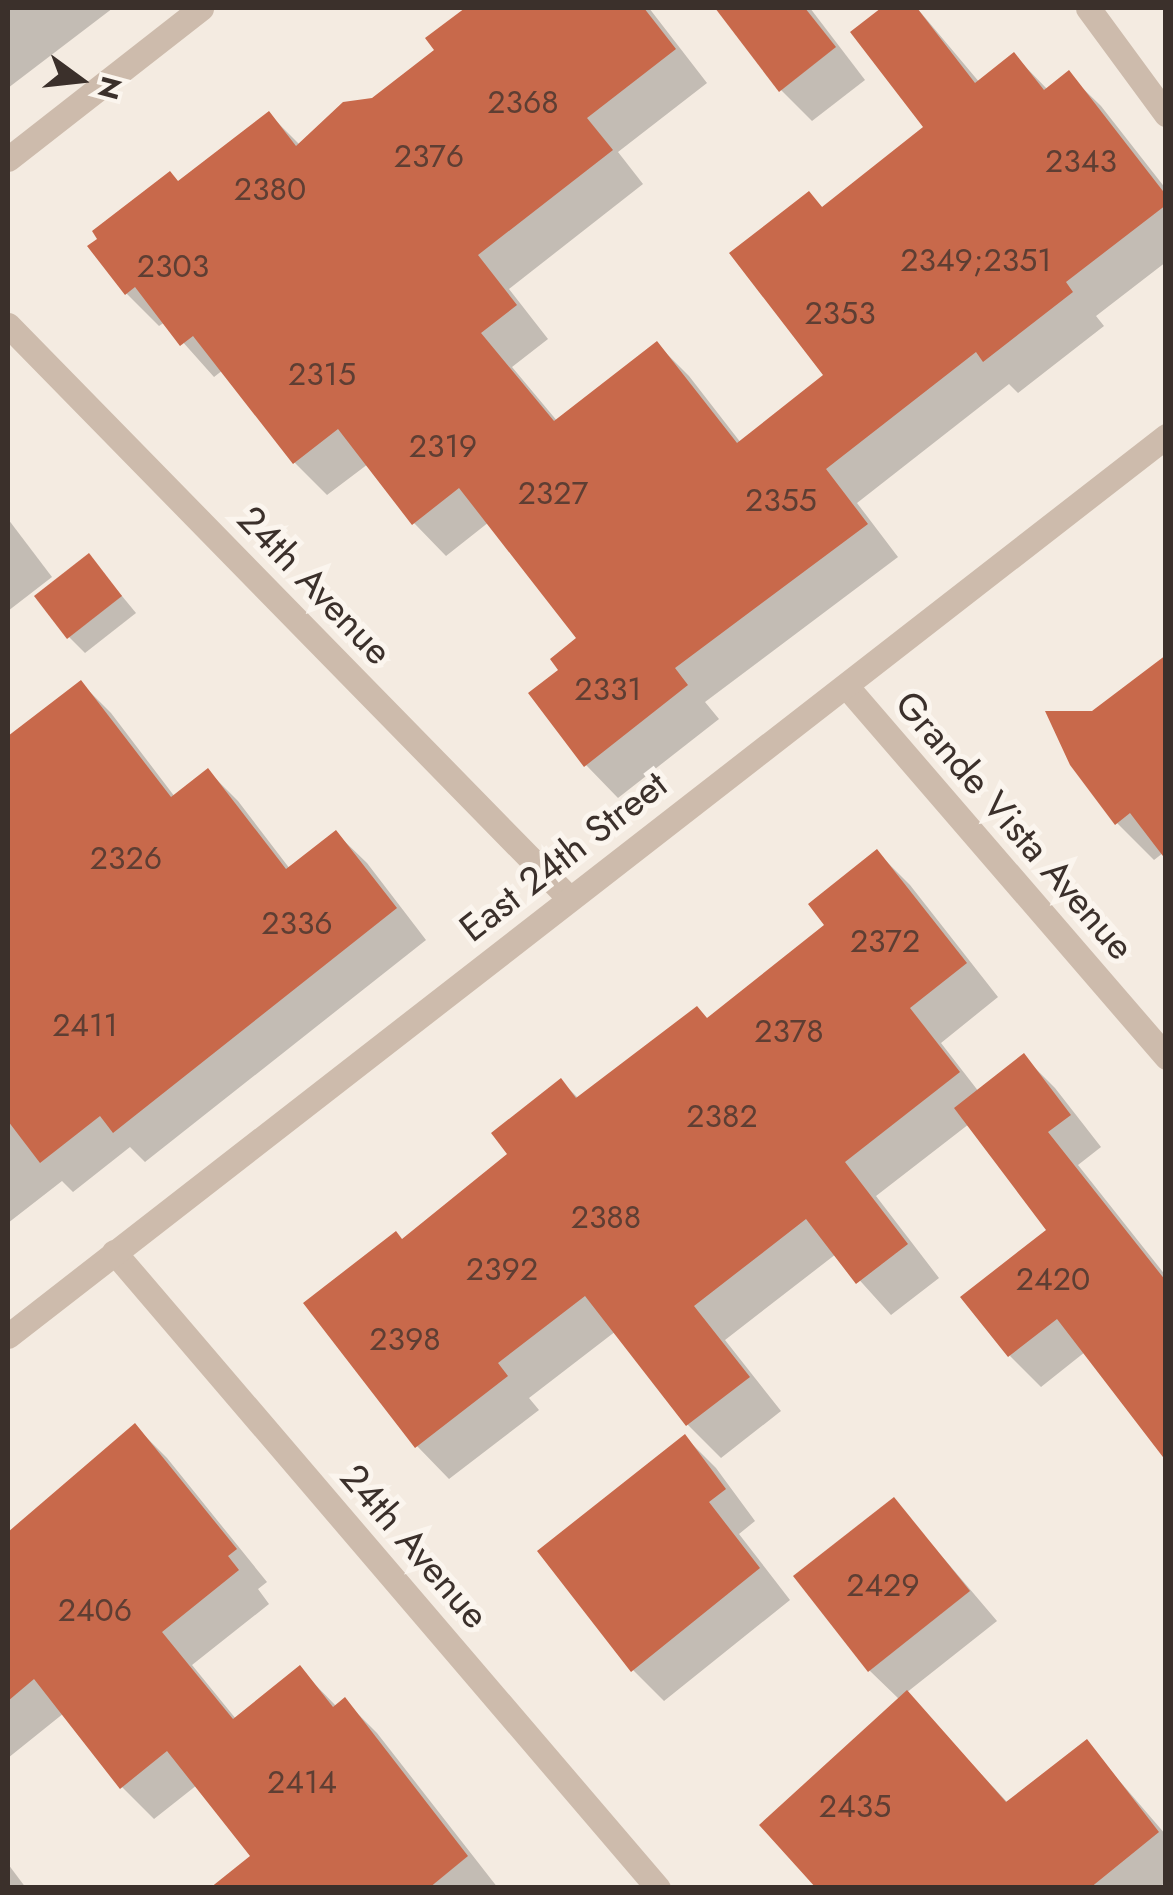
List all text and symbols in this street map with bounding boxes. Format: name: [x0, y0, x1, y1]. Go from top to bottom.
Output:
north arrow: [30, 30, 130, 130]
text: N: [87, 72, 132, 104]
house number: 2368: [487, 83, 559, 121]
house number: 2376: [394, 137, 464, 175]
house number: 2343: [1045, 142, 1117, 180]
house number: 2380: [234, 170, 306, 208]
house number: 2349;2351: [900, 241, 1052, 279]
house number: 2303: [137, 247, 209, 285]
house number: 2353: [804, 294, 876, 332]
house number: 2315: [288, 355, 356, 393]
house number: 2319: [409, 427, 477, 465]
house number: 2327: [518, 474, 588, 512]
house number: 2355: [745, 481, 817, 519]
street label: 24th Avenue: [228, 496, 402, 674]
house number: 2331: [574, 670, 642, 708]
street label: Grande Vista Avenue: [886, 681, 1144, 969]
street label: East 24th Street: [450, 761, 676, 951]
house number: 2326: [90, 839, 162, 877]
house number: 2336: [261, 904, 333, 942]
house number: 2372: [850, 922, 920, 960]
house number: 2411: [52, 1006, 118, 1044]
house number: 2378: [754, 1012, 824, 1050]
house number: 2382: [686, 1097, 758, 1135]
house number: 2388: [571, 1198, 641, 1236]
house number: 2392: [466, 1250, 538, 1288]
house number: 2420: [1016, 1260, 1090, 1298]
house number: 2398: [369, 1320, 441, 1358]
street label: 24th Avenue: [331, 1455, 499, 1637]
house number: 2429: [846, 1566, 920, 1604]
house number: 2406: [58, 1591, 132, 1629]
house number: 2414: [267, 1763, 337, 1801]
house number: 2435: [819, 1787, 891, 1825]

